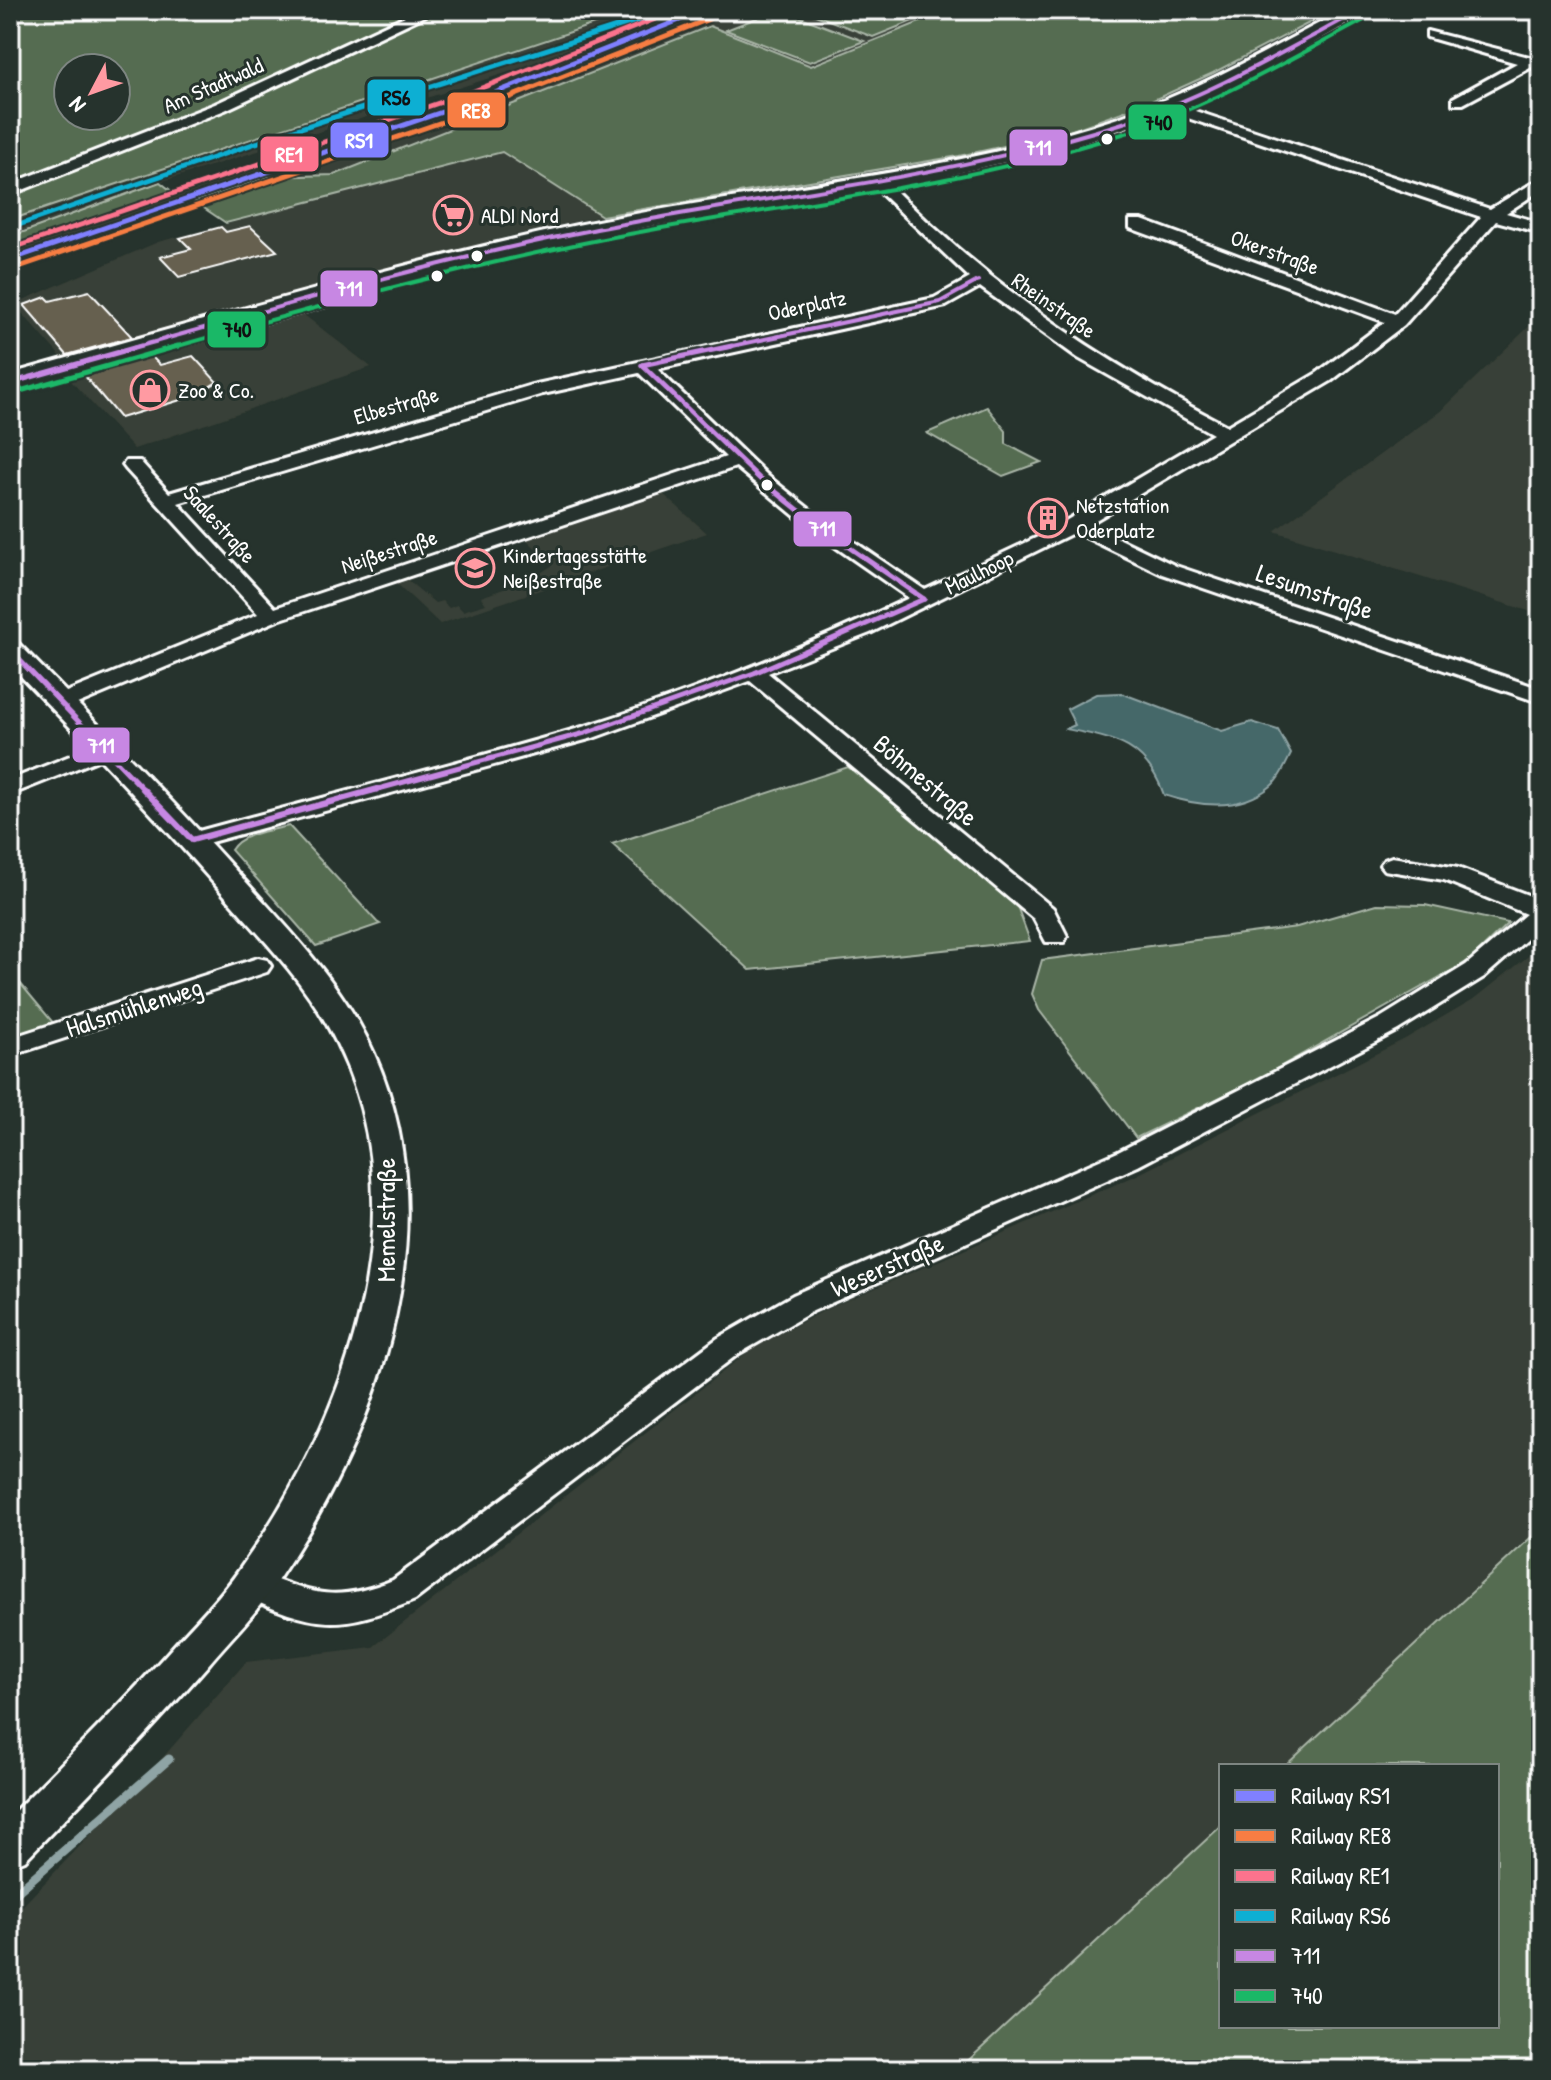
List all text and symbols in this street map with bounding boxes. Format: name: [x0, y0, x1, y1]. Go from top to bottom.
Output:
street label: Am Stadtwald: [158, 49, 268, 120]
north arrow: [52, 52, 132, 132]
line badge: RS6: [366, 78, 427, 117]
text: RS6: [382, 82, 411, 112]
text: N: [62, 91, 92, 119]
line badge: RE8: [446, 91, 507, 129]
text: RE8: [461, 95, 491, 125]
line badge: 740: [1127, 103, 1188, 141]
text: 740: [1143, 107, 1173, 137]
line badge: RS1: [329, 121, 390, 159]
text: RS1: [345, 125, 373, 155]
line badge: 711: [1008, 128, 1069, 167]
unlabelled marker: [1099, 131, 1115, 147]
text: 711: [1024, 132, 1051, 162]
line badge: RE1: [259, 135, 320, 173]
text: RE1: [275, 139, 303, 169]
supermarket icon: ALDI Nord: [432, 194, 474, 236]
place label: ALDI Nord: [481, 200, 559, 230]
street label: Okerstraße: [1227, 222, 1324, 282]
unlabelled marker: [469, 248, 485, 264]
street label: Rheinstraße: [1006, 265, 1102, 345]
unlabelled marker: [429, 268, 445, 284]
line badge: 711: [319, 269, 379, 308]
text: 711: [335, 273, 362, 303]
street label: Oderplatz: [765, 282, 849, 328]
line badge: 740: [206, 310, 267, 349]
text: 740: [222, 314, 252, 344]
shop icon: Zoo & Co.: [129, 369, 171, 411]
place label: Zoo & Co.: [178, 375, 254, 405]
street label: Elbestraße: [350, 379, 442, 431]
unlabelled marker: [759, 477, 775, 493]
street label: Saalestraße: [177, 478, 263, 570]
place label: Netzstation Oderplatz: [1076, 490, 1169, 545]
building icon: Netzstation Oderplatz: [1027, 497, 1069, 539]
line badge: 711: [792, 510, 853, 548]
text: 711: [808, 513, 835, 543]
street label: Neißestraße: [337, 521, 441, 581]
place label: Kindertagesstätte Neißestraße: [503, 540, 647, 595]
street label: Maulhoop: [940, 542, 1019, 601]
school or university icon: Kindertagesstätte Neißestraße: [454, 547, 496, 589]
street label: Lesumstraße: [1252, 555, 1378, 627]
line badge: 711: [71, 726, 131, 764]
street label: Böhmestraße: [867, 726, 985, 834]
text: 711: [87, 730, 114, 760]
street label: Halsmühlenweg: [61, 969, 207, 1045]
street label: Memelstraße: [368, 1158, 403, 1282]
street label: Weserstraße: [825, 1225, 949, 1305]
legend: [1219, 1764, 1499, 2028]
text: Railway RS1: [1291, 1779, 1390, 1811]
text: Railway RE8: [1291, 1819, 1391, 1851]
text: Railway RE1: [1291, 1859, 1389, 1891]
text: Railway RS6: [1291, 1899, 1391, 1931]
text: 711: [1291, 1939, 1320, 1971]
text: 740: [1291, 1979, 1323, 2011]

